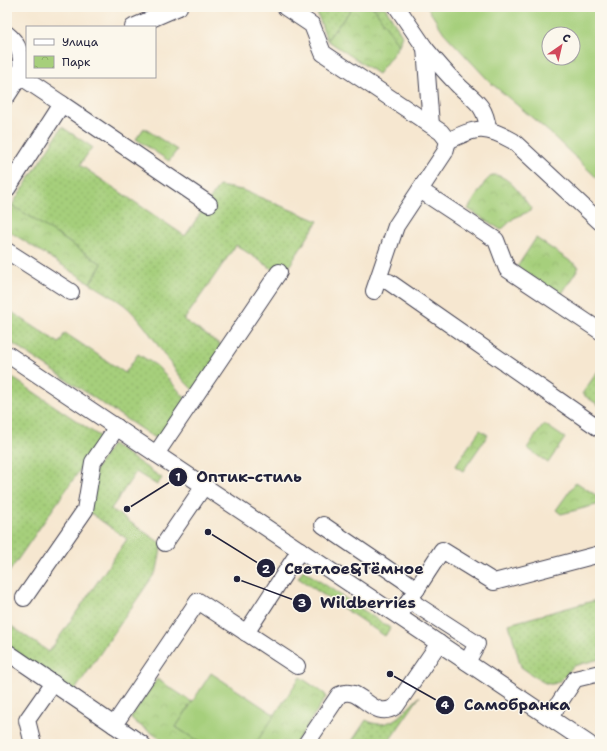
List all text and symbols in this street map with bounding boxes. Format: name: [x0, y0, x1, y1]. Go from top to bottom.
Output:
legend: [26, 26, 156, 78]
north arrow: [541, 26, 581, 66]
text: С: [559, 30, 574, 46]
text: Улица: [62, 34, 99, 50]
text: Парк: [62, 54, 91, 70]
callout: Оптик-стиль: [168, 463, 310, 491]
text: Оптик-стиль: [196, 466, 302, 487]
text: 1: [175, 469, 181, 485]
callout: Светлое&Тёмное: [256, 554, 432, 582]
text: Светлое&Тёмное: [284, 558, 424, 579]
text: 2: [262, 561, 271, 577]
callout: Wildberries: [292, 589, 424, 617]
text: Wildberries: [320, 592, 416, 613]
text: 3: [298, 595, 306, 611]
callout: Самобранка: [435, 691, 578, 719]
text: Самобранка: [464, 694, 570, 715]
text: 4: [441, 697, 450, 713]

